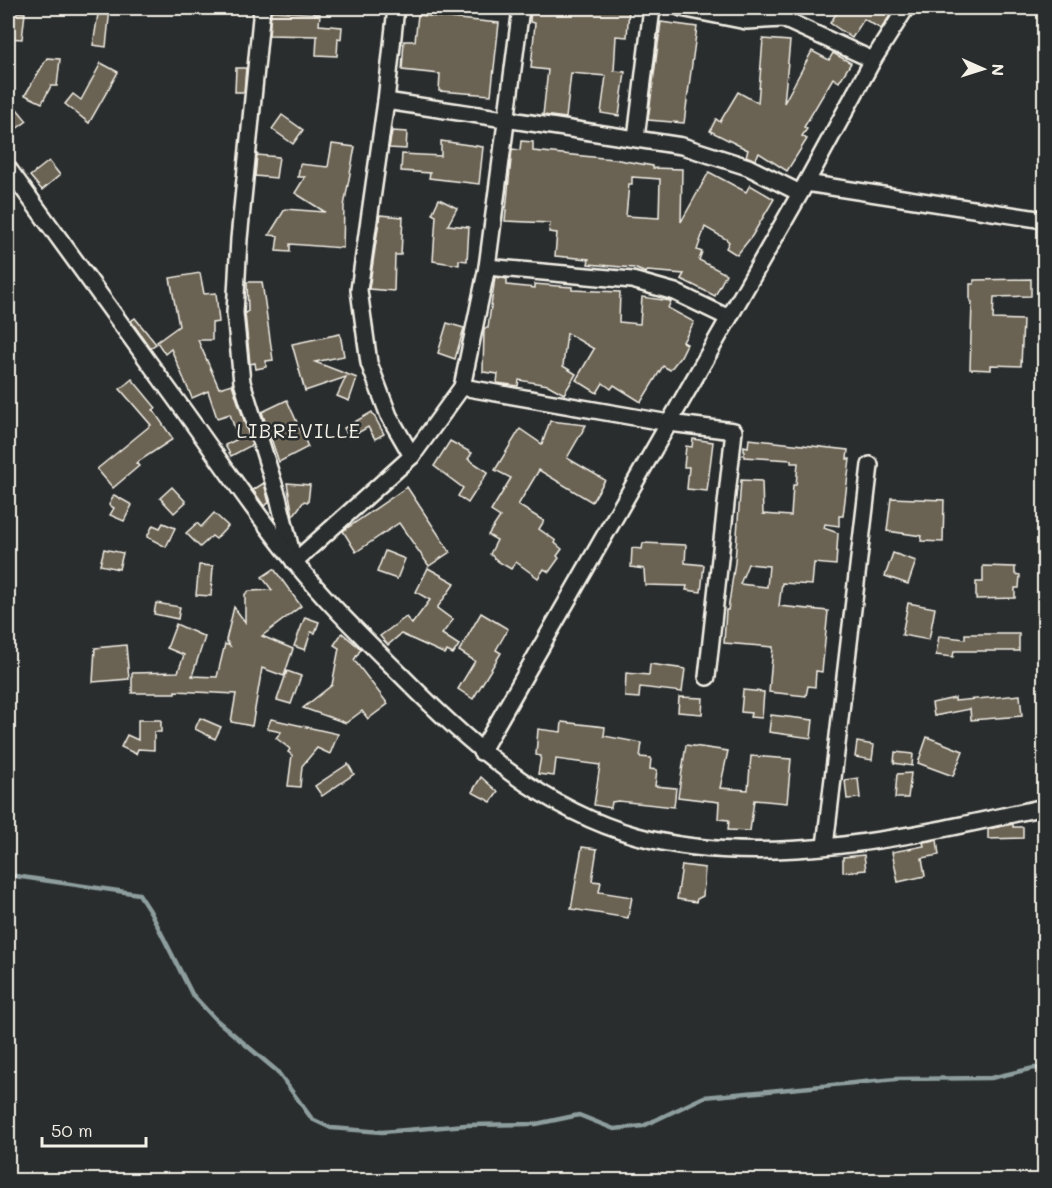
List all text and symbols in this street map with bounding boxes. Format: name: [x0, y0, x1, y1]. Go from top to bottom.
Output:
north arrow: [953, 39, 1013, 99]
text: N: [988, 63, 1009, 76]
district label: LIBREVILLE: [236, 417, 362, 443]
scale bar: [42, 1110, 146, 1148]
text: 50 m: [51, 1118, 93, 1142]

